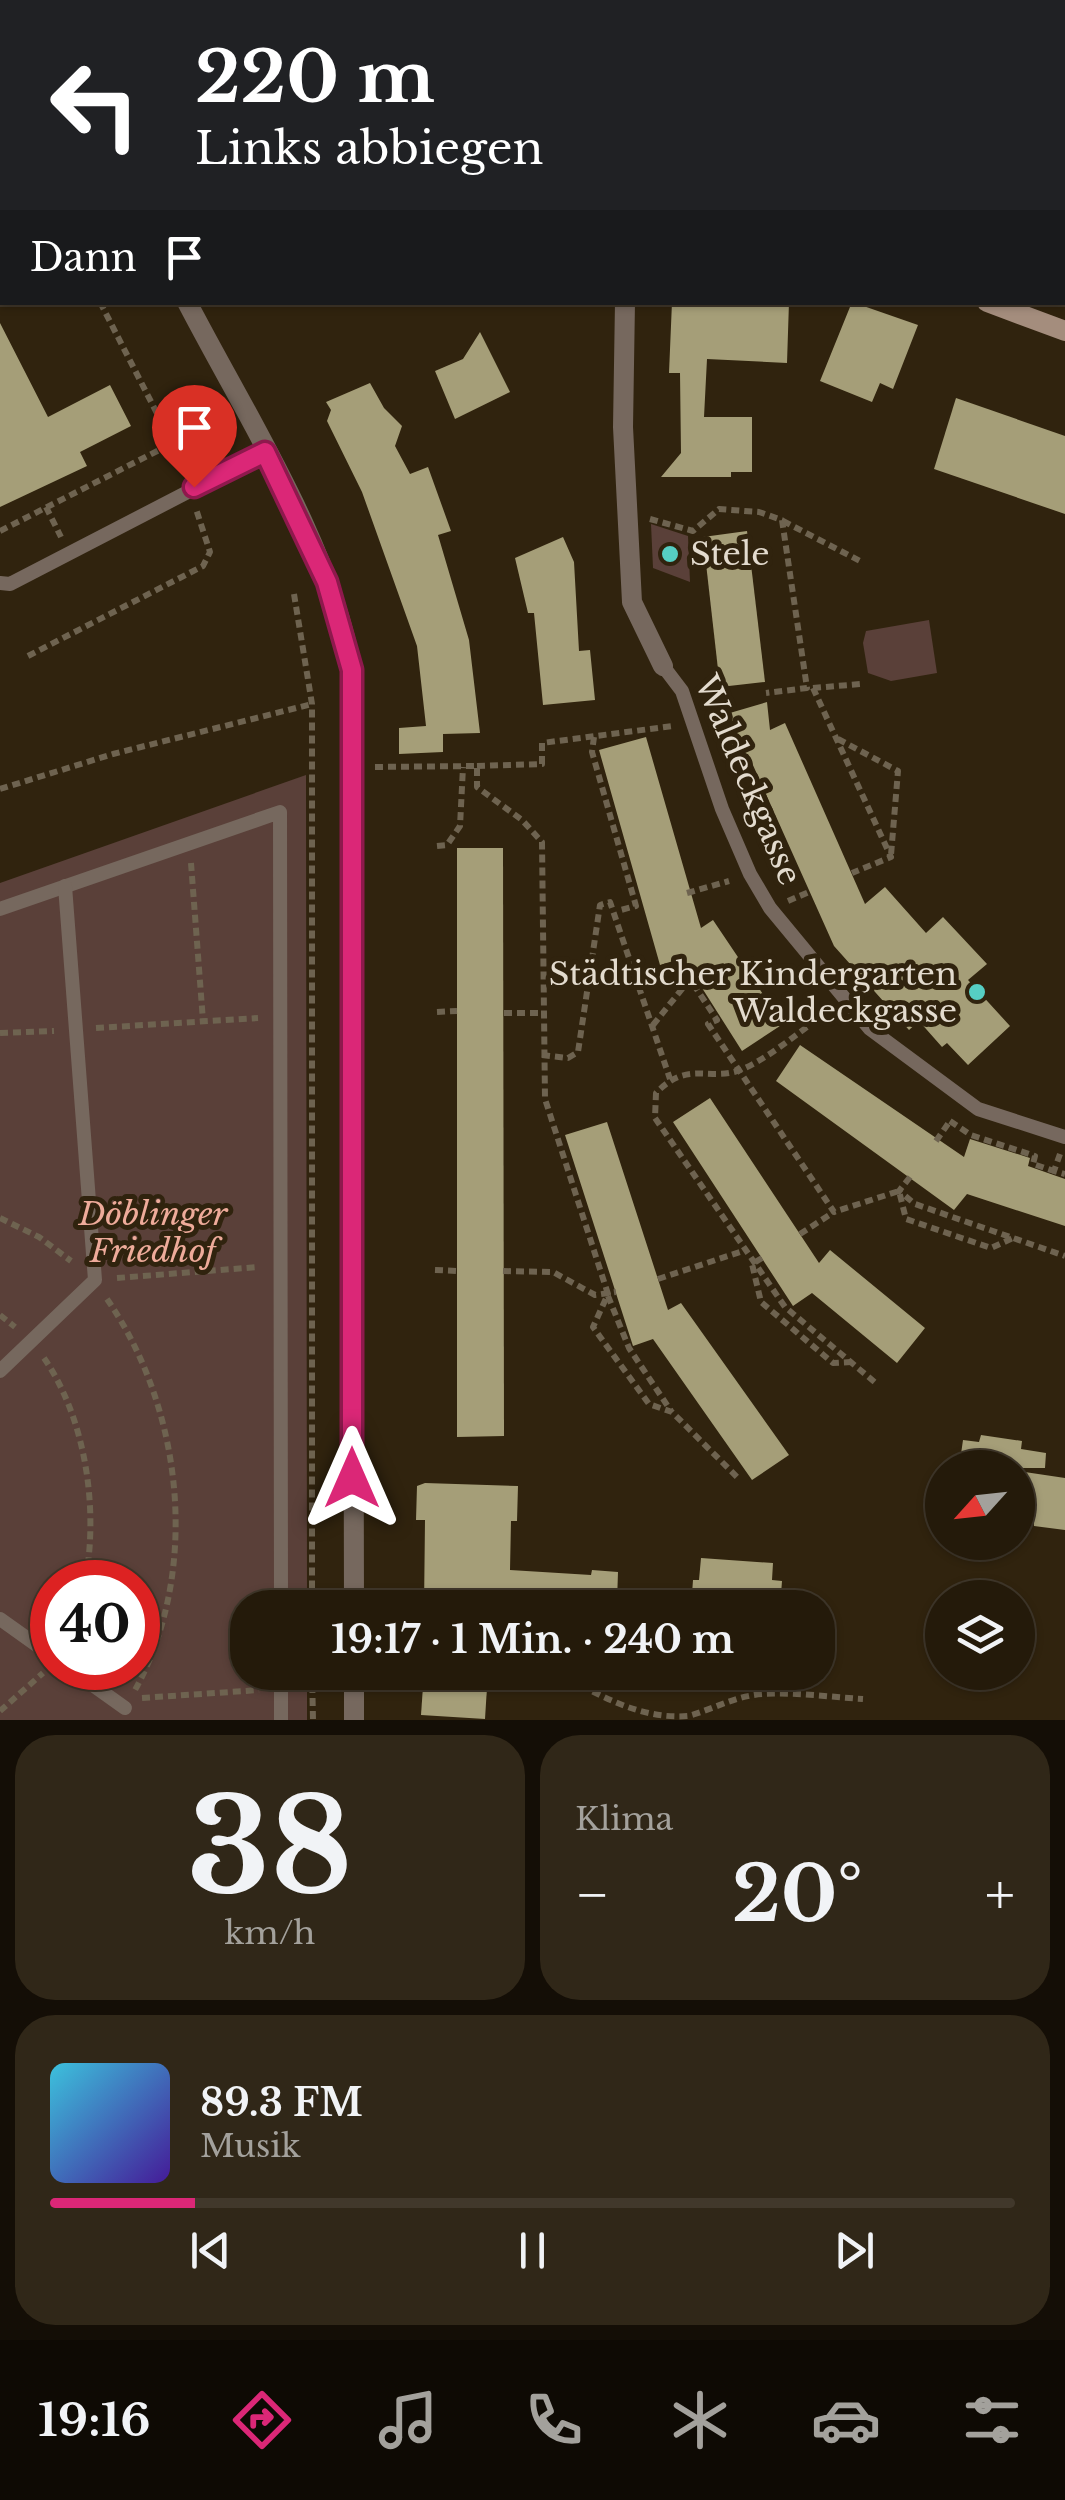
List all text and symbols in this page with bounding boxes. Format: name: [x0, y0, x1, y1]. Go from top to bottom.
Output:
text: 220 m: [195, 34, 435, 121]
icon: left: [30, 40, 160, 170]
text: Links abbiegen: [195, 120, 544, 176]
icon: arrive: [157, 230, 212, 285]
text: Dann: [30, 234, 137, 281]
pin: [152, 385, 237, 488]
icon: arrive: [167, 400, 222, 455]
place label: Stele: [690, 534, 770, 574]
marker: Stele: [659, 543, 681, 565]
street label: Waldeckgasse: [685, 668, 810, 891]
place label: Städtischer Kindergarten Waldeckgasse: [549, 954, 957, 1031]
marker: Städtischer Kindergarten Waldeckgasse: [966, 981, 988, 1003]
park label: Döblinger Friedhof: [78, 1194, 228, 1271]
position arrow: [300, 1426, 404, 1530]
north arrow: [925, 1450, 1035, 1560]
map controls: [925, 1450, 1035, 1690]
speed limit sign: 40: [30, 1560, 160, 1690]
button: layers: [925, 1580, 1035, 1690]
text: 19:17 · 1 Min. · 240 m: [331, 1616, 734, 1663]
text: 38: [187, 1767, 353, 1928]
text: Klima: [575, 1799, 673, 1839]
text: 20°: [732, 1848, 863, 1941]
text: −: [575, 1861, 610, 1929]
text: +: [985, 1861, 1015, 1929]
text: km/h: [225, 1913, 315, 1953]
text: 89.3 FM: [200, 2079, 363, 2126]
text: Musik: [200, 2126, 301, 2166]
icon: previous: [183, 2223, 238, 2278]
icon: pause: [505, 2223, 560, 2278]
icon: next: [827, 2223, 882, 2278]
icon: directions: [227, 2385, 297, 2455]
icon: music: [373, 2385, 443, 2455]
icon: phone: [519, 2385, 589, 2455]
icon: climate: [665, 2385, 735, 2455]
icon: car: [811, 2385, 881, 2455]
icon: filters: [957, 2385, 1027, 2455]
text: 19:16: [38, 2392, 151, 2448]

